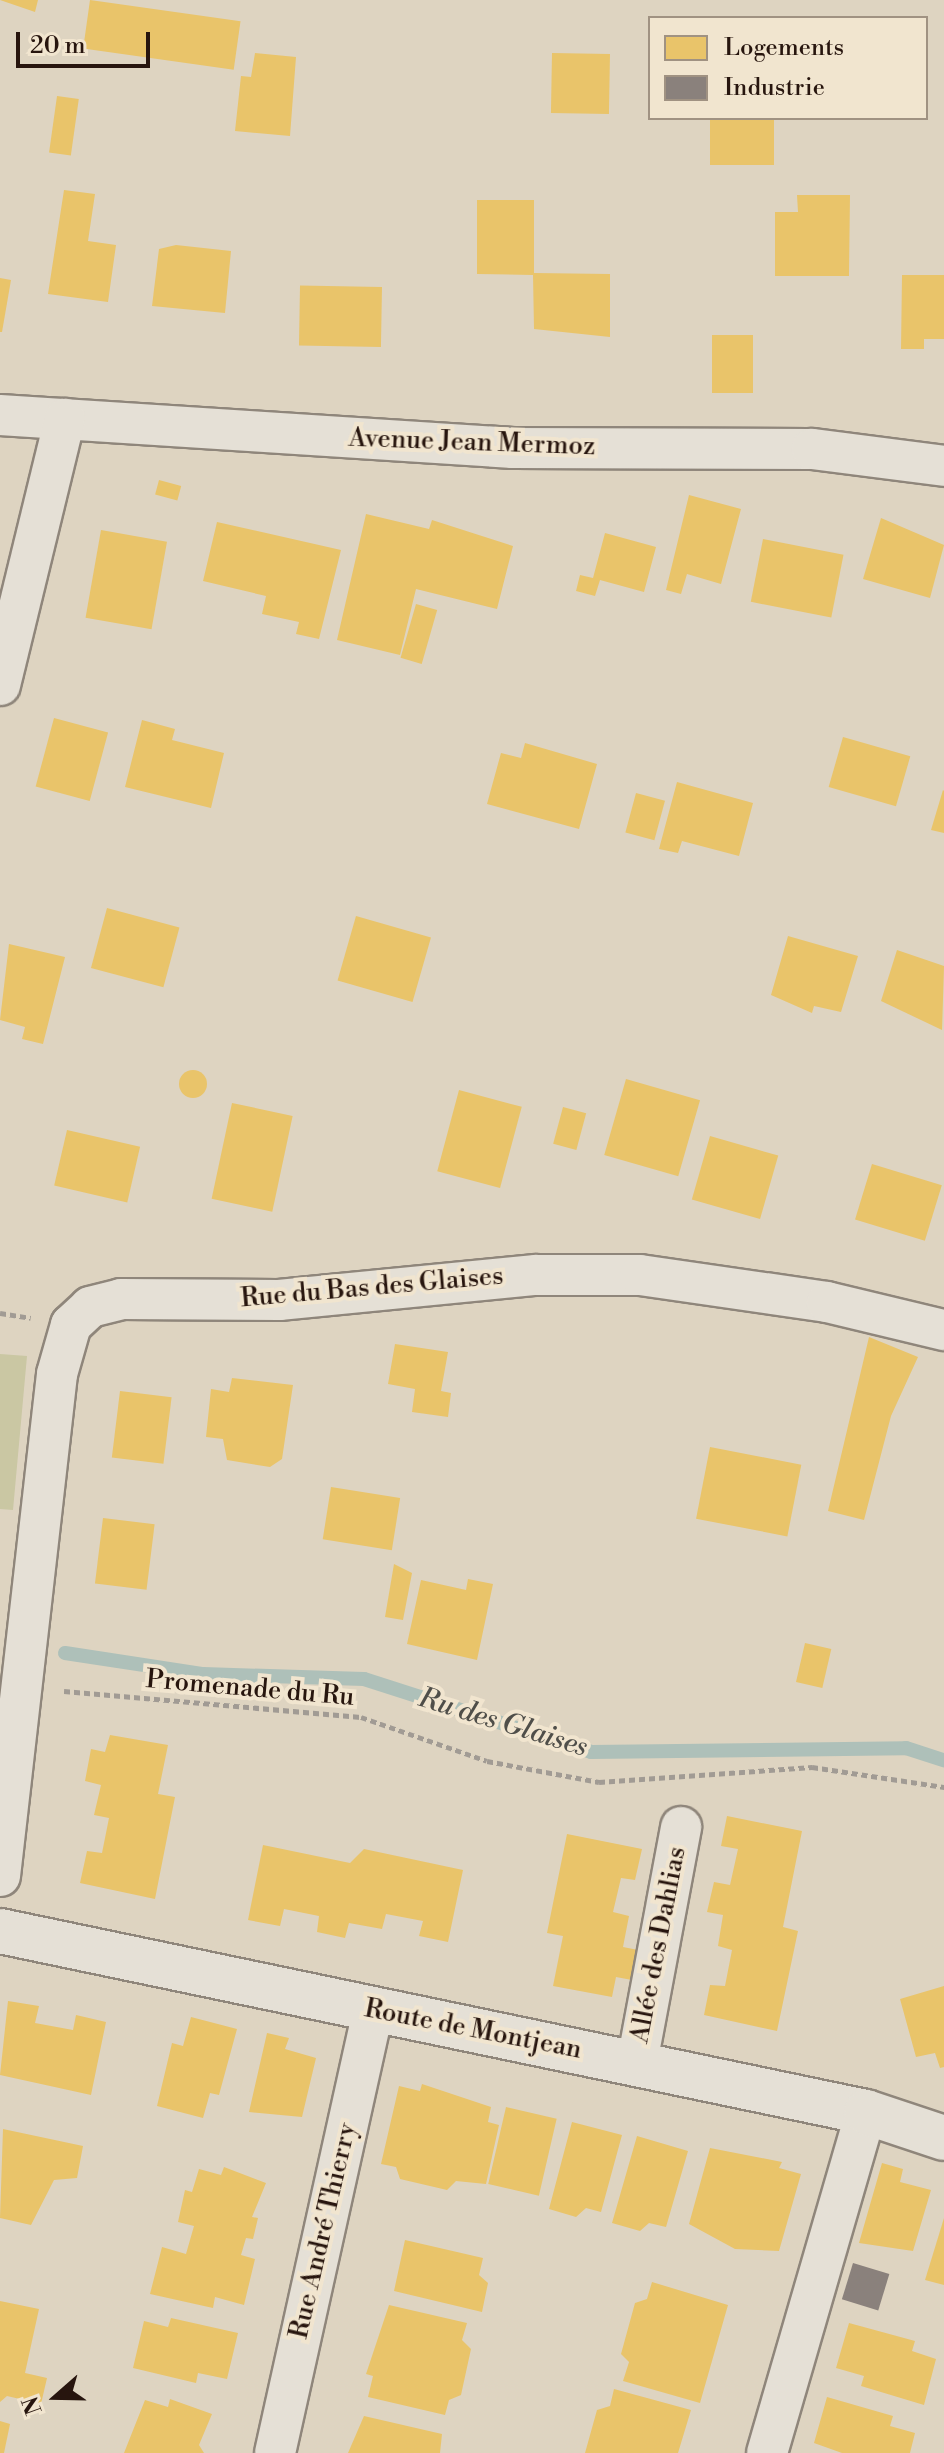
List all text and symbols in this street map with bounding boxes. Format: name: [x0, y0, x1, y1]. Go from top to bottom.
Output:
scale bar: [20, 16, 154, 66]
legend: [648, 16, 928, 120]
text: 20 m: [30, 31, 86, 61]
text: Logements: [724, 33, 844, 63]
text: Industrie: [724, 73, 825, 103]
street label: Avenue Jean Mermoz: [348, 423, 596, 463]
street label: Rue du Bas des Glaises: [239, 1261, 505, 1315]
street label: Promenade du Ru: [145, 1664, 355, 1714]
water label: Ru des Glaises: [414, 1681, 592, 1765]
street label: Allée des Dahlias: [625, 1844, 693, 2046]
street label: Route de Montjean: [362, 1994, 584, 2066]
street label: Rue André Thierry: [284, 2120, 364, 2342]
north arrow: [16, 2357, 96, 2437]
text: N: [17, 2393, 49, 2418]

